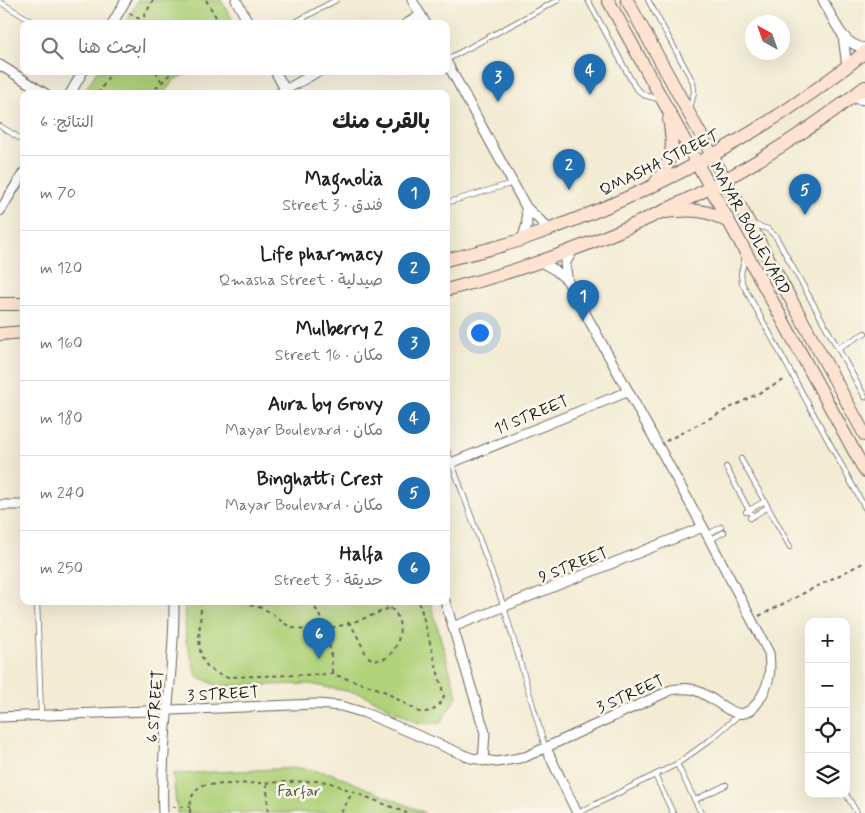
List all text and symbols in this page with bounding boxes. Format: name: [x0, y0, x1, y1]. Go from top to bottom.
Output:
north arrow: [745, 15, 790, 60]
search box: [20, 20, 450, 75]
icon: search: [38, 34, 66, 62]
text: ابحث هنا: [78, 35, 147, 60]
pin: 4: [574, 54, 606, 95]
pin: 3: [482, 61, 514, 102]
text: بالقرب منك: [332, 108, 430, 136]
text: النتائج: 6: [40, 112, 94, 133]
street label: QMASHA STREET: [596, 125, 724, 201]
pin: 2: [553, 149, 585, 190]
street label: MAYAR BOULEVARD: [705, 159, 795, 299]
text: Magnolia: [305, 167, 383, 192]
pin: 5: [789, 174, 821, 215]
text: 70 m: [40, 183, 76, 204]
text: 1: [410, 183, 418, 204]
text: فندق · 3 Street: [282, 195, 383, 216]
text: Life pharmacy: [260, 242, 383, 267]
text: 120 m: [40, 258, 82, 279]
text: 2: [410, 258, 418, 279]
text: صيدلية · Qmasha Street: [219, 270, 383, 291]
pin: 1: [567, 280, 599, 321]
text: Mulberry 2: [296, 317, 383, 342]
your location: [467, 320, 493, 346]
text: 160 m: [40, 333, 83, 354]
text: 3: [410, 333, 418, 354]
text: مكان · 16 Street: [275, 345, 383, 366]
street label: 11 STREET: [491, 391, 572, 440]
text: Aura by Grovy: [268, 392, 383, 417]
text: 180 m: [40, 408, 83, 429]
text: 4: [409, 408, 419, 429]
text: مكان · Mayar Boulevard: [225, 420, 383, 441]
text: Binghatti Crest: [257, 467, 383, 492]
text: 240 m: [40, 483, 84, 504]
text: 5: [409, 483, 419, 504]
text: مكان · Mayar Boulevard: [225, 495, 383, 516]
text: Halfa: [340, 542, 383, 567]
street label: 9 STREET: [536, 543, 611, 588]
text: 250 m: [40, 558, 83, 579]
text: 6: [410, 558, 418, 579]
text: حديقة · 3 Street: [274, 570, 383, 591]
pin: 6: [303, 618, 335, 659]
map controls: [805, 618, 850, 798]
button: +: [805, 618, 850, 663]
button: −: [805, 663, 850, 708]
street label: 6 STREET: [142, 669, 169, 743]
street label: 3 STREET: [594, 670, 668, 719]
street label: 3 STREET: [187, 682, 260, 707]
button: locate: [805, 708, 850, 753]
button: layers: [805, 753, 850, 798]
park label: Farfar: [277, 781, 321, 802]

